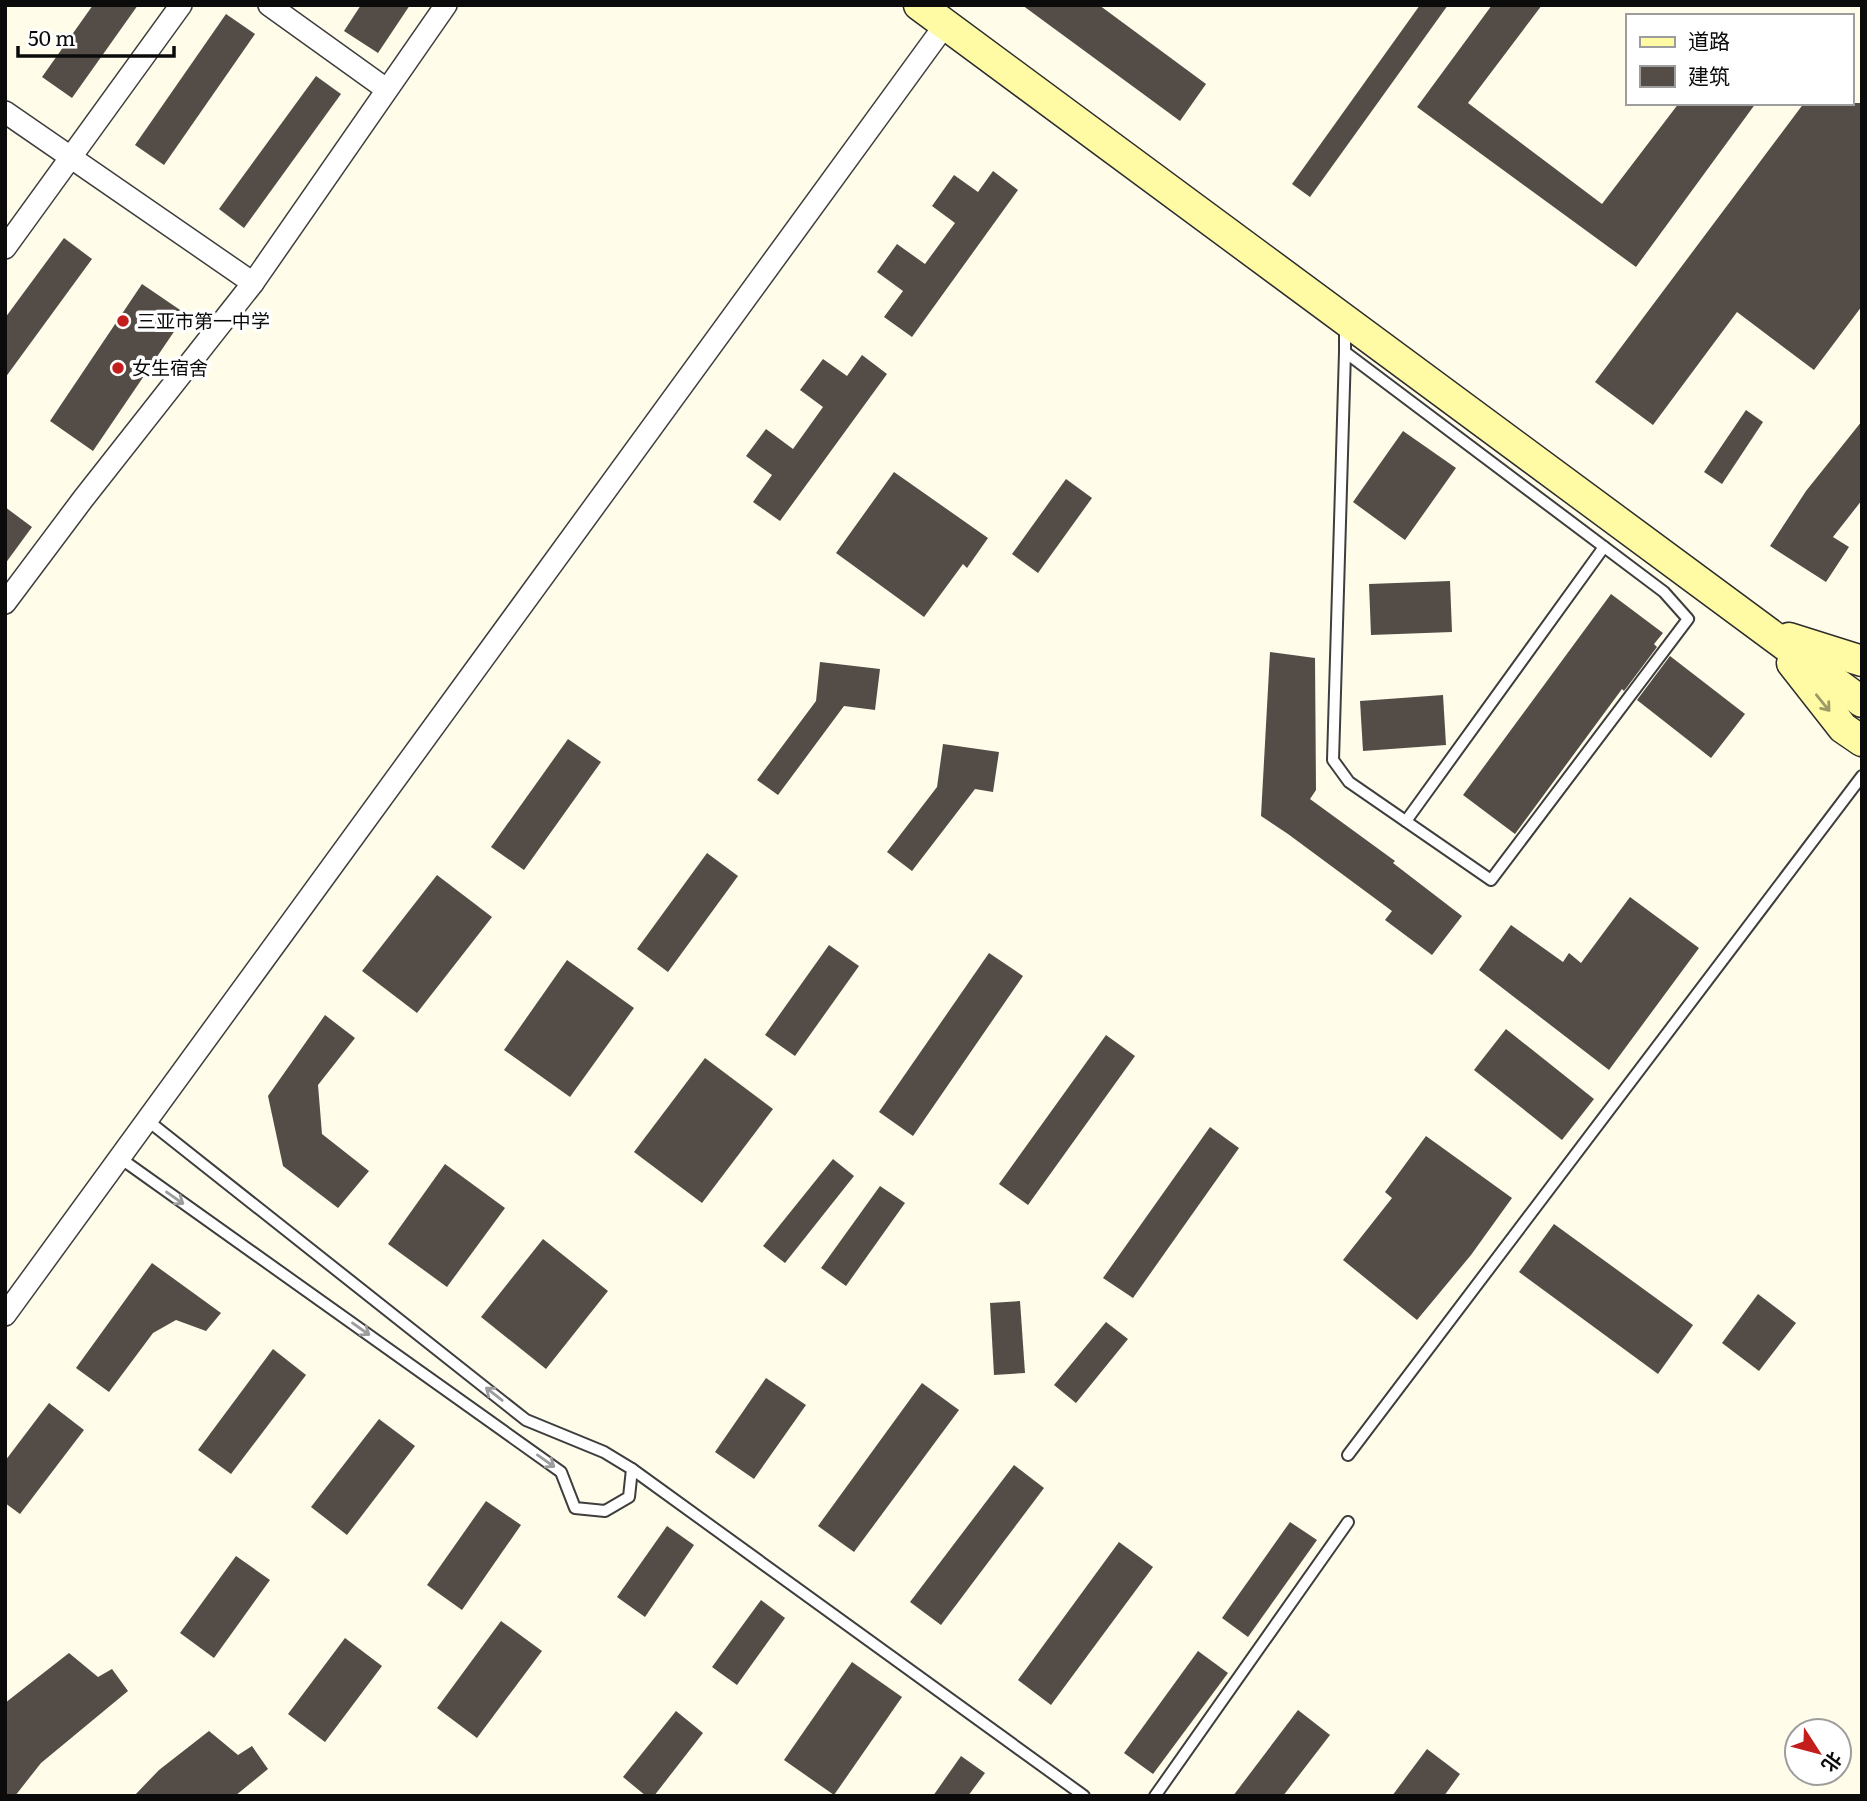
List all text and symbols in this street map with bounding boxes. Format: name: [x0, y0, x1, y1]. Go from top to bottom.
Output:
scale bar: [18, 14, 173, 58]
legend: [1626, 14, 1853, 105]
text: 50 m: [28, 21, 75, 52]
text: 道路: [1688, 24, 1730, 55]
text: 建筑: [1688, 59, 1730, 90]
place label: 三亚市第一中学: [137, 306, 270, 334]
marker: 三亚市第一中学: [115, 313, 131, 329]
place label: 女生宿舍: [132, 353, 208, 381]
marker: 女生宿舍: [110, 360, 126, 376]
one-way arrow: [1815, 693, 1831, 711]
one-way arrow: [165, 1190, 184, 1205]
one-way arrow: [351, 1322, 370, 1337]
one-way arrow: [485, 1386, 503, 1402]
one-way arrow: [536, 1454, 555, 1469]
north arrow: [1783, 1717, 1853, 1787]
text: 北: [1816, 1747, 1849, 1779]

